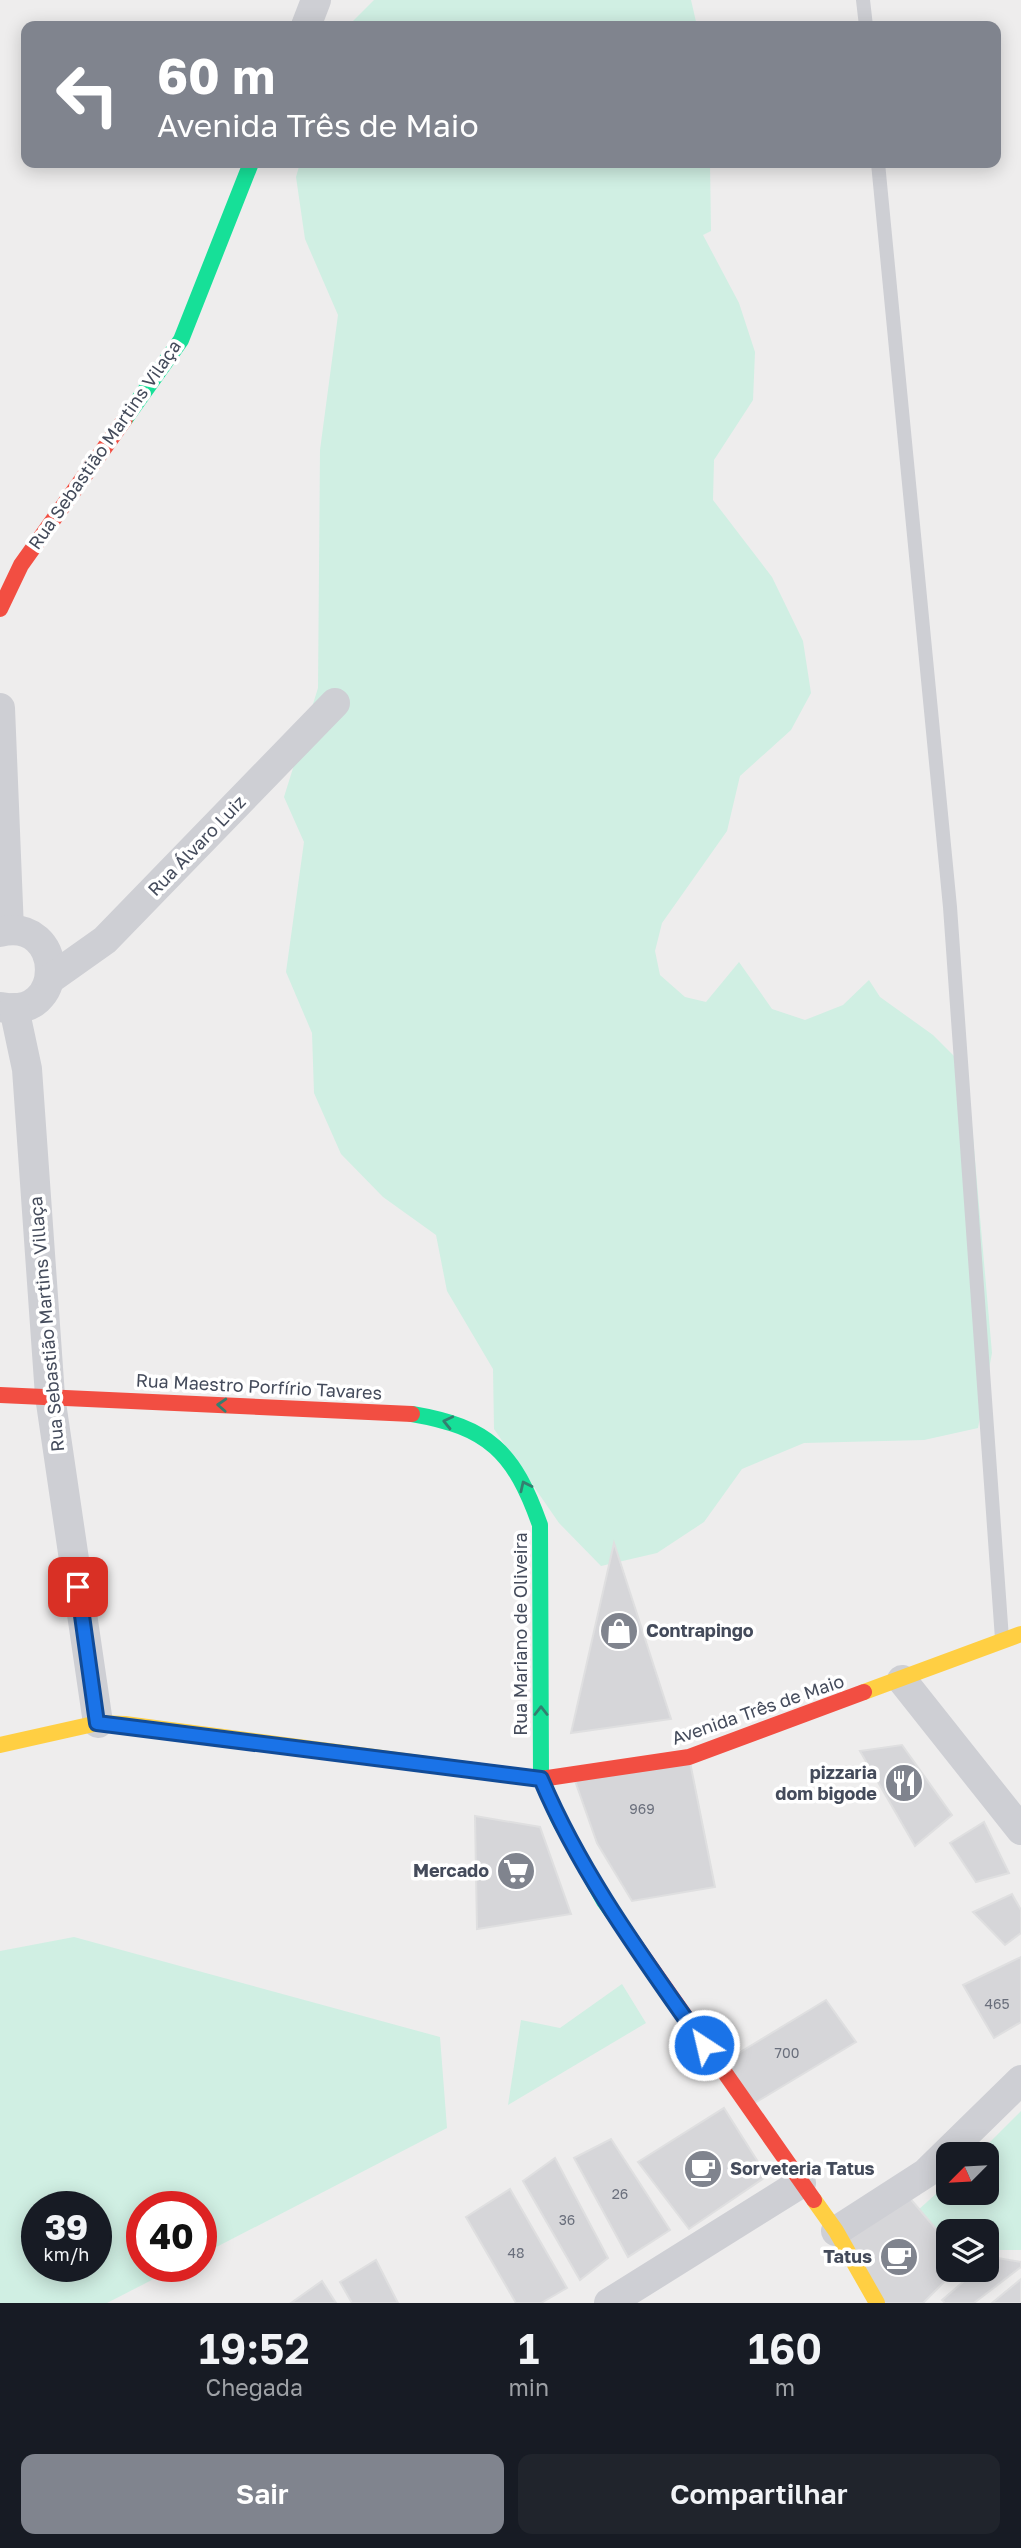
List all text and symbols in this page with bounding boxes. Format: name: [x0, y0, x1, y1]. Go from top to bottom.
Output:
text: 60 m: [157, 46, 275, 105]
icon: left: [42, 49, 133, 140]
text: Avenida Três de Maio: [157, 106, 479, 144]
street label: Rua Sebastião Martins Vilaça: [23, 335, 185, 553]
street label: Rua Álvaro Luiz: [143, 790, 250, 900]
street label: Rua Sebastião Martins Villaça: [24, 1195, 68, 1453]
street label: Rua Maestro Porfírio Tavares: [135, 1369, 383, 1403]
one-way arrow: [216, 1397, 227, 1412]
one-way arrow: [442, 1416, 454, 1430]
one-way arrow: [520, 1481, 534, 1493]
street label: Rua Mariano de Oliveira: [509, 1532, 531, 1736]
pin: [48, 1557, 108, 1617]
icon: arrive: [59, 1568, 97, 1606]
shop icon: Contrapingo: [598, 1610, 640, 1652]
place label: Contrapingo: [646, 1619, 754, 1641]
street label: Avenida Três de Maio: [669, 1669, 847, 1749]
one-way arrow: [533, 1705, 549, 1716]
place label: pizzaria dom bigode: [775, 1761, 877, 1804]
restaurant icon: pizzaria dom bigode: [883, 1762, 925, 1804]
house number: 969: [629, 1800, 655, 1817]
supermarket icon: Mercado: [495, 1850, 537, 1892]
place label: Mercado: [413, 1859, 489, 1881]
house number: 465: [984, 1995, 1010, 2012]
position arrow: [667, 2008, 741, 2082]
house number: 700: [775, 2044, 799, 2061]
north arrow: [936, 2142, 999, 2205]
map controls: [936, 2142, 999, 2282]
cafe icon: Sorveteria Tatus: [682, 2148, 724, 2190]
place label: Sorveteria Tatus: [730, 2157, 875, 2179]
house number: 26: [612, 2185, 628, 2202]
speed limit sign: 40: [126, 2191, 217, 2282]
text: 39: [45, 2206, 88, 2248]
house number: 36: [559, 2211, 575, 2228]
button: layers: [936, 2219, 999, 2282]
cafe icon: Tatus: [878, 2236, 920, 2278]
text: km/h: [44, 2243, 89, 2265]
house number: 48: [507, 2244, 525, 2261]
place label: Tatus: [823, 2245, 872, 2267]
text: 19:52: [199, 2323, 310, 2373]
text: 1: [518, 2323, 539, 2373]
text: 160: [748, 2323, 822, 2373]
text: Chegada: [206, 2373, 303, 2401]
text: min: [508, 2373, 549, 2401]
text: m: [775, 2373, 795, 2401]
button: Sair: [21, 2454, 504, 2534]
button: Compartilhar: [518, 2454, 1000, 2534]

